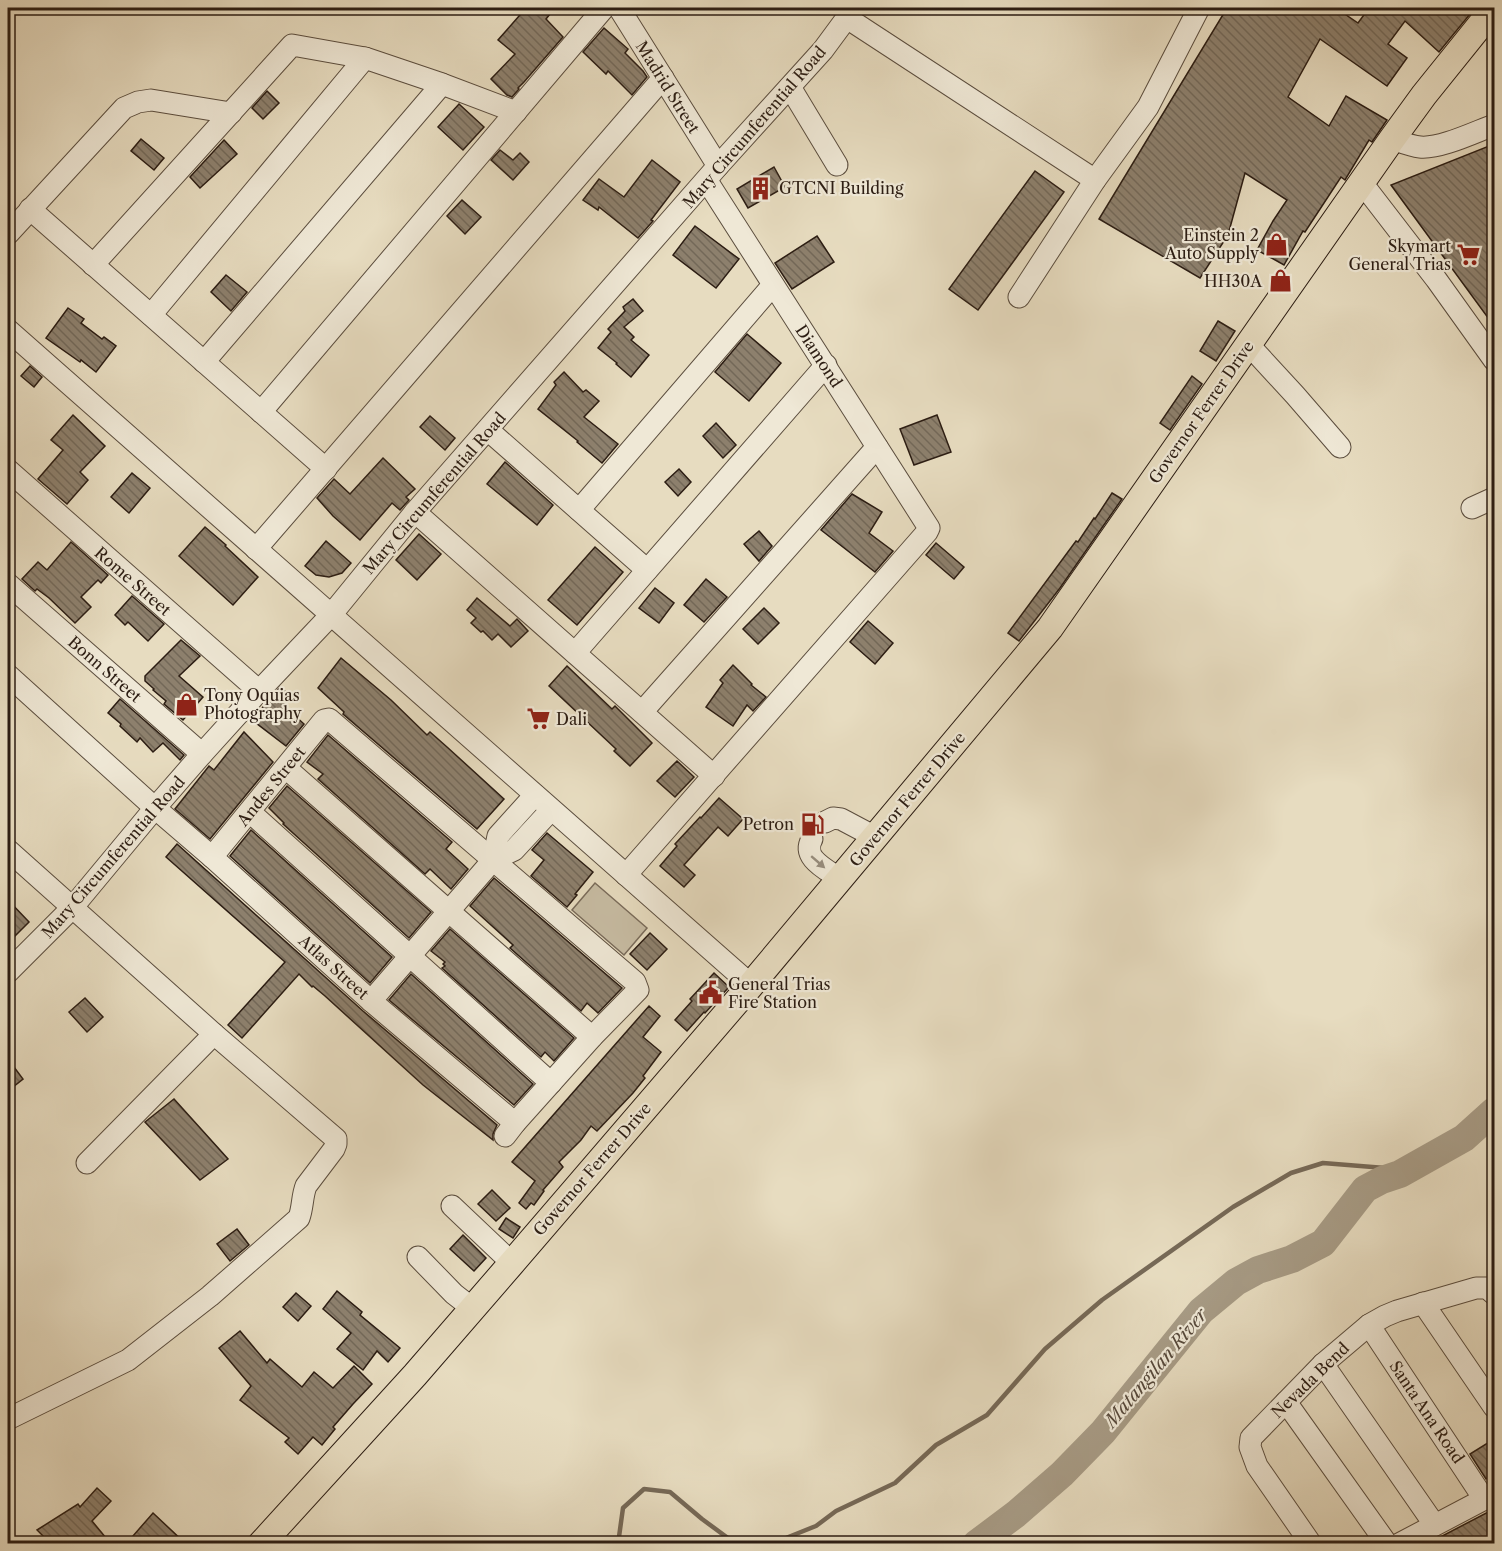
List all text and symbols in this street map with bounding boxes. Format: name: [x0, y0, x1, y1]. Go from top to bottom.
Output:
street label: Madrid Street: [632, 37, 705, 137]
street label: Mary Circumferential Road: [678, 42, 830, 212]
building icon: GTCNI Building: [748, 175, 774, 201]
place label: GTCNI Building: [779, 178, 904, 198]
place label: Einstein 2 Auto Supply: [1164, 225, 1260, 263]
shop icon: Einstein 2 Auto Supply: [1264, 231, 1290, 257]
place label: Skymart General Trias: [1348, 236, 1451, 274]
supermarket icon: Skymart General Trias: [1456, 242, 1482, 268]
shop icon: HH30A: [1267, 268, 1293, 294]
place label: HH30A: [1204, 271, 1263, 291]
street label: Diamond: [791, 321, 847, 391]
street label: Governor Ferrer Drive: [1144, 337, 1258, 487]
street label: Mary Circumferential Road: [358, 408, 510, 578]
street label: Rome Street: [91, 542, 176, 620]
street label: Bonn Street: [64, 632, 146, 706]
place label: Tony Oquias Photography: [204, 685, 303, 723]
shop icon: Tony Oquias Photography: [173, 691, 199, 717]
supermarket icon: Dali: [525, 706, 551, 732]
place label: Dali: [556, 709, 587, 729]
street label: Governor Ferrer Drive: [845, 727, 969, 870]
street label: Andes Street: [232, 742, 310, 831]
street label: Mary Circumferential Road: [37, 772, 189, 942]
fuel station icon: Petron: [799, 811, 825, 837]
place label: Petron: [743, 814, 794, 834]
one-way arrow: [810, 855, 825, 868]
street label: Atlas Street: [294, 930, 373, 1004]
place label: General Trias Fire Station: [728, 974, 831, 1012]
public building icon: General Trias Fire Station: [697, 980, 723, 1006]
street label: Governor Ferrer Drive: [529, 1098, 655, 1240]
water label: Matangilan River: [1099, 1303, 1213, 1433]
street label: Nevada Bend: [1267, 1338, 1353, 1422]
street label: Santa Ana Road: [1385, 1357, 1469, 1467]

